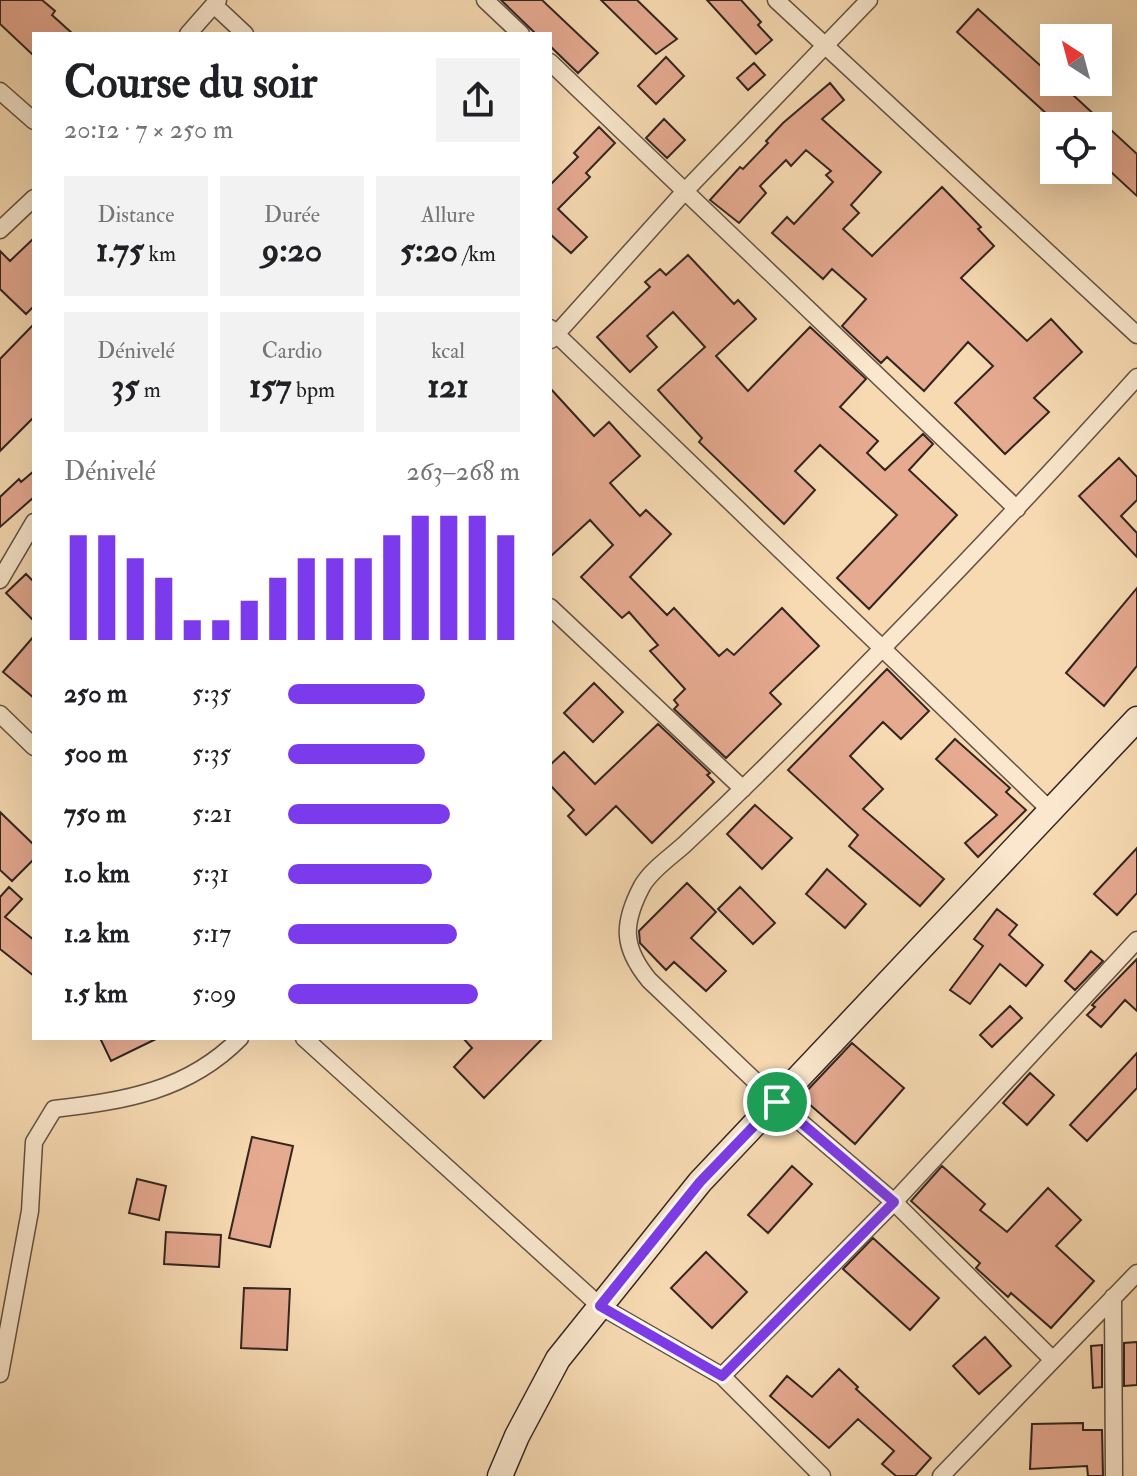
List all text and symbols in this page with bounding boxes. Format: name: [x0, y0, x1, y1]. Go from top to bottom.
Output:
north arrow: [1040, 24, 1112, 96]
map controls: [1040, 24, 1112, 184]
text: Course du soir: [64, 56, 317, 111]
button: share: [436, 58, 520, 142]
button: locate: [1040, 112, 1112, 184]
text: 20:12 · 7 × 250 m: [64, 114, 233, 146]
text: Distance: [98, 201, 174, 229]
text: Durée: [264, 201, 320, 229]
text: Allure: [421, 201, 475, 229]
text: 1.75: [96, 229, 144, 272]
text: 9:20: [262, 229, 322, 272]
text: 5:20: [400, 229, 458, 272]
text: km: [144, 240, 176, 268]
text: /km: [458, 240, 496, 268]
text: Dénivelé: [97, 337, 175, 365]
text: Cardio: [262, 337, 322, 365]
text: kcal: [431, 337, 465, 365]
text: 35: [111, 365, 139, 408]
text: 157: [249, 365, 291, 408]
text: 121: [427, 365, 469, 408]
text: m: [139, 376, 161, 404]
text: bpm: [291, 376, 335, 404]
text: Dénivelé: [64, 456, 156, 488]
text: 263–268 m: [406, 456, 520, 488]
text: 250 m: [64, 678, 127, 710]
text: 5:35: [192, 678, 231, 710]
text: 500 m: [64, 738, 128, 770]
text: 5:35: [192, 738, 231, 770]
text: 750 m: [64, 798, 126, 830]
text: 5:21: [192, 798, 232, 830]
text: 1.0 km: [64, 858, 130, 890]
text: 5:31: [192, 858, 229, 890]
text: 1.2 km: [64, 918, 130, 950]
text: 5:17: [192, 918, 231, 950]
text: 1.5 km: [64, 978, 127, 1010]
text: 5:09: [192, 978, 237, 1010]
pin: [743, 1068, 811, 1136]
icon: arrive: [755, 1080, 799, 1124]

